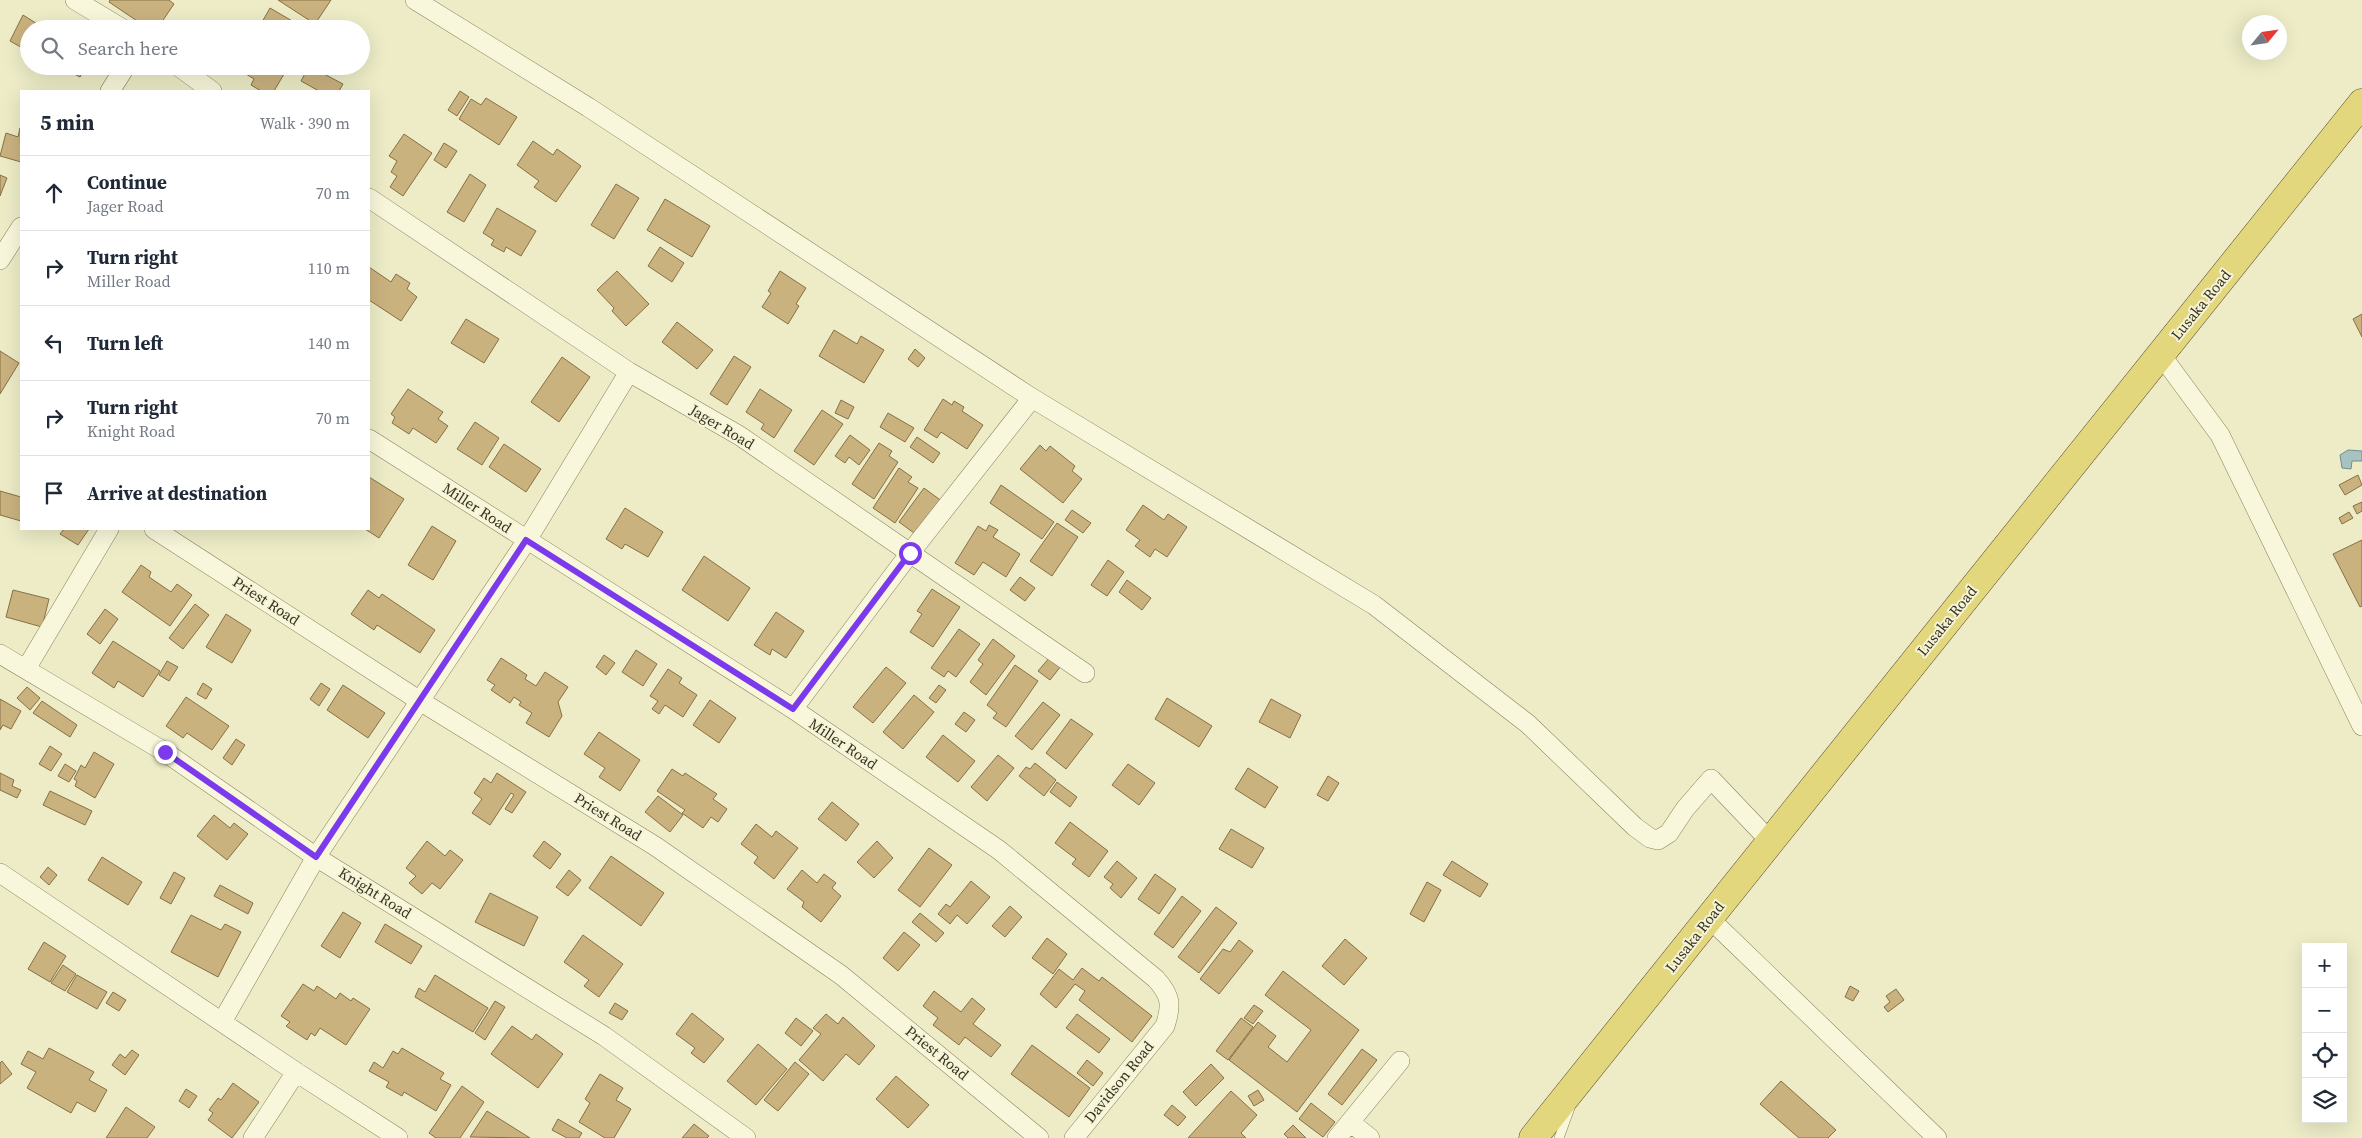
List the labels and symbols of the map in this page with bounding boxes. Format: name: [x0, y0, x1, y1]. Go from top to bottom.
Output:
north arrow: [2242, 15, 2287, 60]
street label: Lusaka Road: [2166, 265, 2236, 344]
street label: Jager Road: [685, 399, 759, 454]
street label: Miller Road: [439, 477, 516, 538]
route start: [899, 542, 922, 565]
street label: Priest Road: [229, 571, 304, 630]
street label: Lusaka Road: [1912, 581, 1982, 660]
street label: Miller Road: [805, 713, 882, 774]
route end: [154, 741, 177, 764]
street label: Priest Road: [570, 788, 646, 846]
street label: Knight Road: [335, 862, 416, 924]
street label: Lusaka Road: [1660, 896, 1729, 977]
street label: Priest Road: [901, 1021, 974, 1085]
street label: Davidson Road: [1079, 1036, 1159, 1127]

